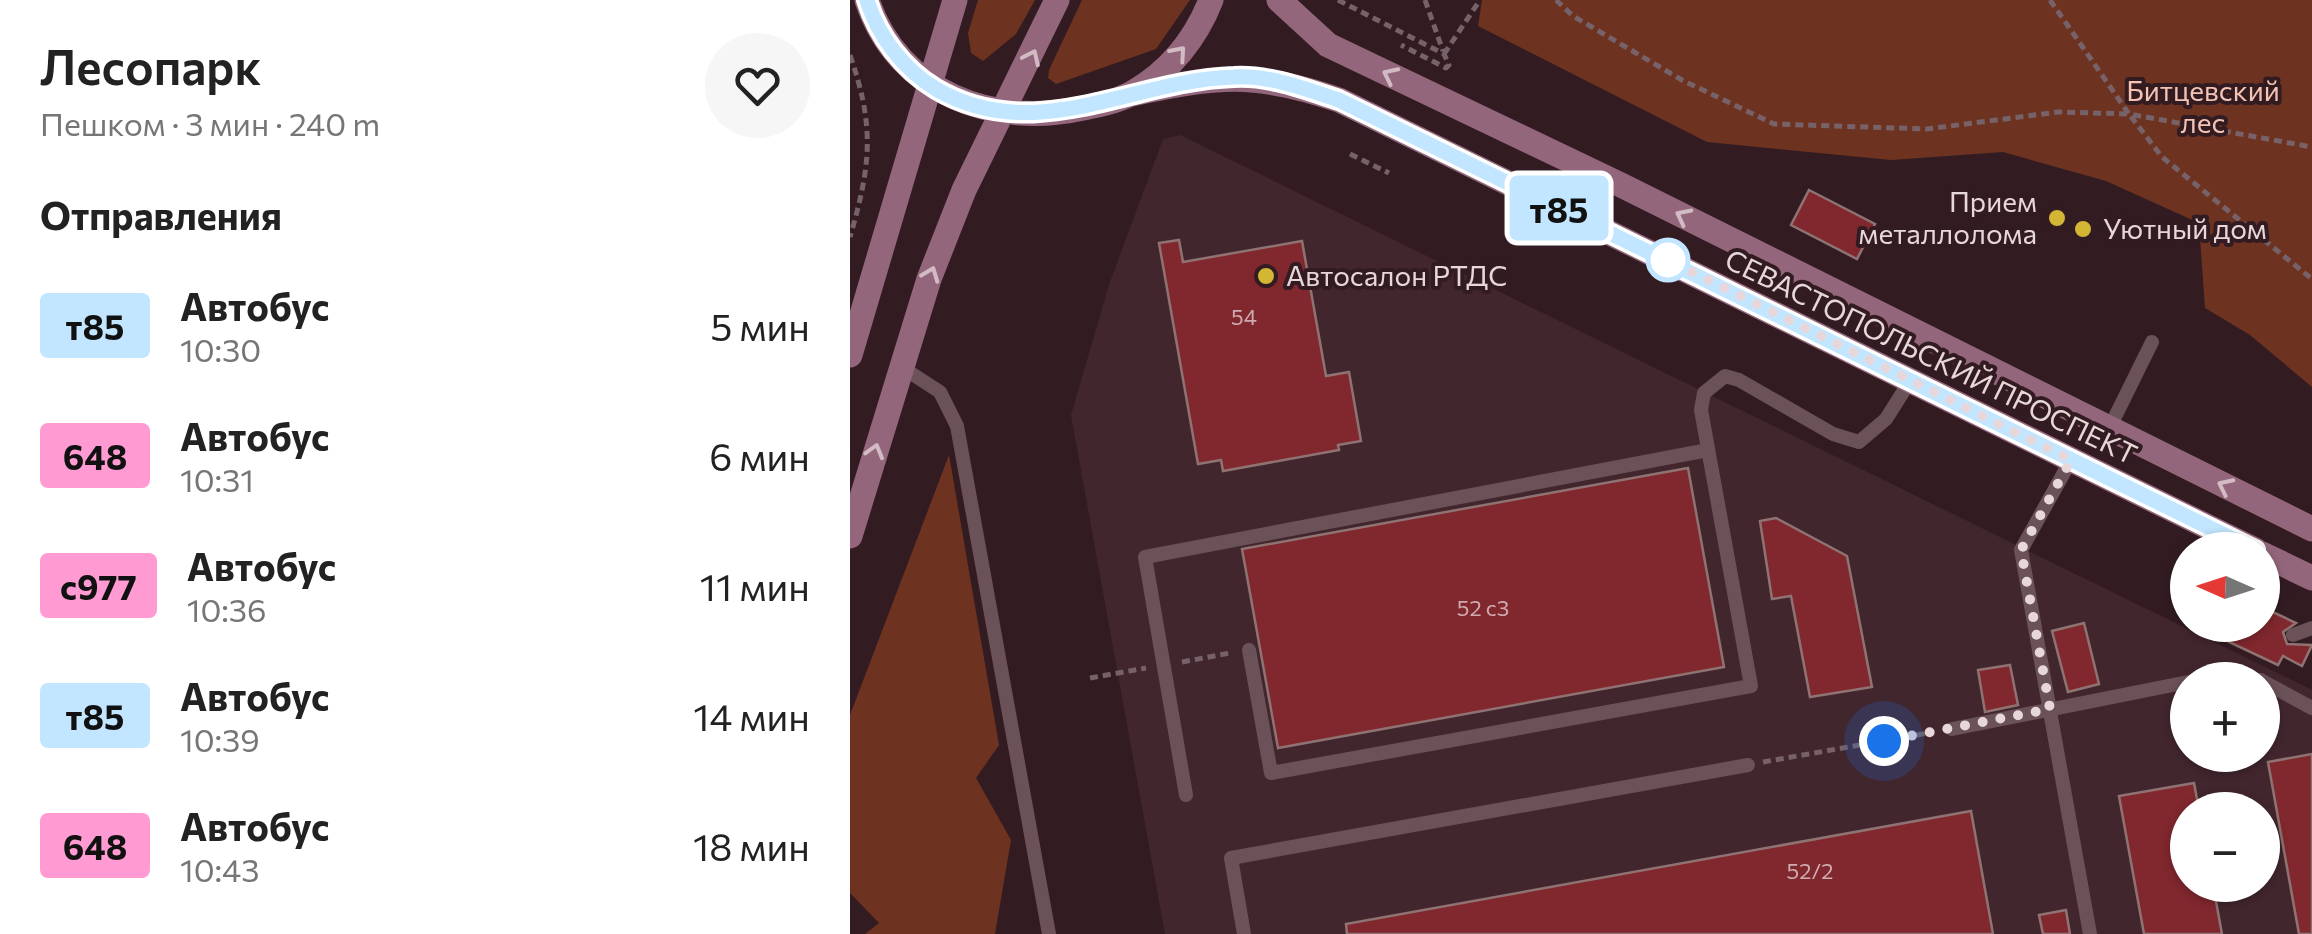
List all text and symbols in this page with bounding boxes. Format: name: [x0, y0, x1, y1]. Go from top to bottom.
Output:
button: heart: [705, 33, 810, 138]
text: Лесопарк: [40, 36, 261, 95]
one-way arrow: [1167, 46, 1185, 64]
one-way arrow: [1019, 49, 1039, 67]
one-way arrow: [1382, 68, 1400, 88]
park label: Битцевский лес: [2126, 73, 2280, 139]
text: Пешком · 3 мин · 240 m: [40, 103, 380, 143]
line badge: т85: [1502, 176, 1616, 240]
place label: Прием металлолома: [1859, 184, 2037, 250]
text: т85: [1530, 187, 1588, 230]
text: Отправления: [40, 191, 282, 238]
marker: Прием металлолома: [2046, 207, 2068, 229]
one-way arrow: [1675, 208, 1693, 228]
place label: Уютный дом: [2103, 211, 2267, 245]
marker: Уютный дом: [2072, 218, 2094, 240]
unlabelled marker: [1647, 239, 1689, 281]
street label: СЕВАСТОПОЛЬСКИЙ ПРОСПЕКТ: [1720, 241, 2143, 471]
place label: Автосалон РТДС: [1286, 258, 1507, 292]
marker: Автосалон РТДС: [1255, 265, 1277, 287]
one-way arrow: [920, 266, 940, 284]
text: Автобус: [180, 282, 330, 329]
text: 5 мин: [710, 302, 810, 349]
house number: 54: [1231, 303, 1257, 330]
text: т85: [66, 304, 124, 347]
text: 10:30: [180, 329, 261, 369]
text: Автобус: [180, 412, 330, 459]
text: 6 мин: [709, 432, 810, 479]
text: 648: [63, 434, 127, 477]
one-way arrow: [863, 443, 884, 460]
text: 10:31: [180, 459, 254, 499]
one-way arrow: [2217, 479, 2235, 498]
north arrow: [2170, 532, 2280, 642]
map controls: [2170, 532, 2280, 902]
text: Автобус: [187, 542, 336, 589]
text: 11 мин: [700, 562, 810, 609]
text: с977: [60, 564, 137, 607]
text: 10:36: [187, 589, 267, 629]
house number: 52 с3: [1457, 594, 1509, 621]
button: +: [2170, 662, 2280, 772]
text: Автобус: [180, 672, 330, 719]
text: 14 мин: [693, 692, 810, 739]
text: т85: [66, 694, 124, 737]
your location: [1859, 716, 1909, 766]
text: 10:39: [180, 719, 260, 759]
button: −: [2170, 792, 2280, 902]
text: Автобус: [180, 802, 330, 849]
text: 18 мин: [693, 822, 810, 869]
text: 648: [63, 824, 127, 867]
text: 10:43: [180, 849, 260, 889]
house number: 52/2: [1787, 857, 1833, 884]

